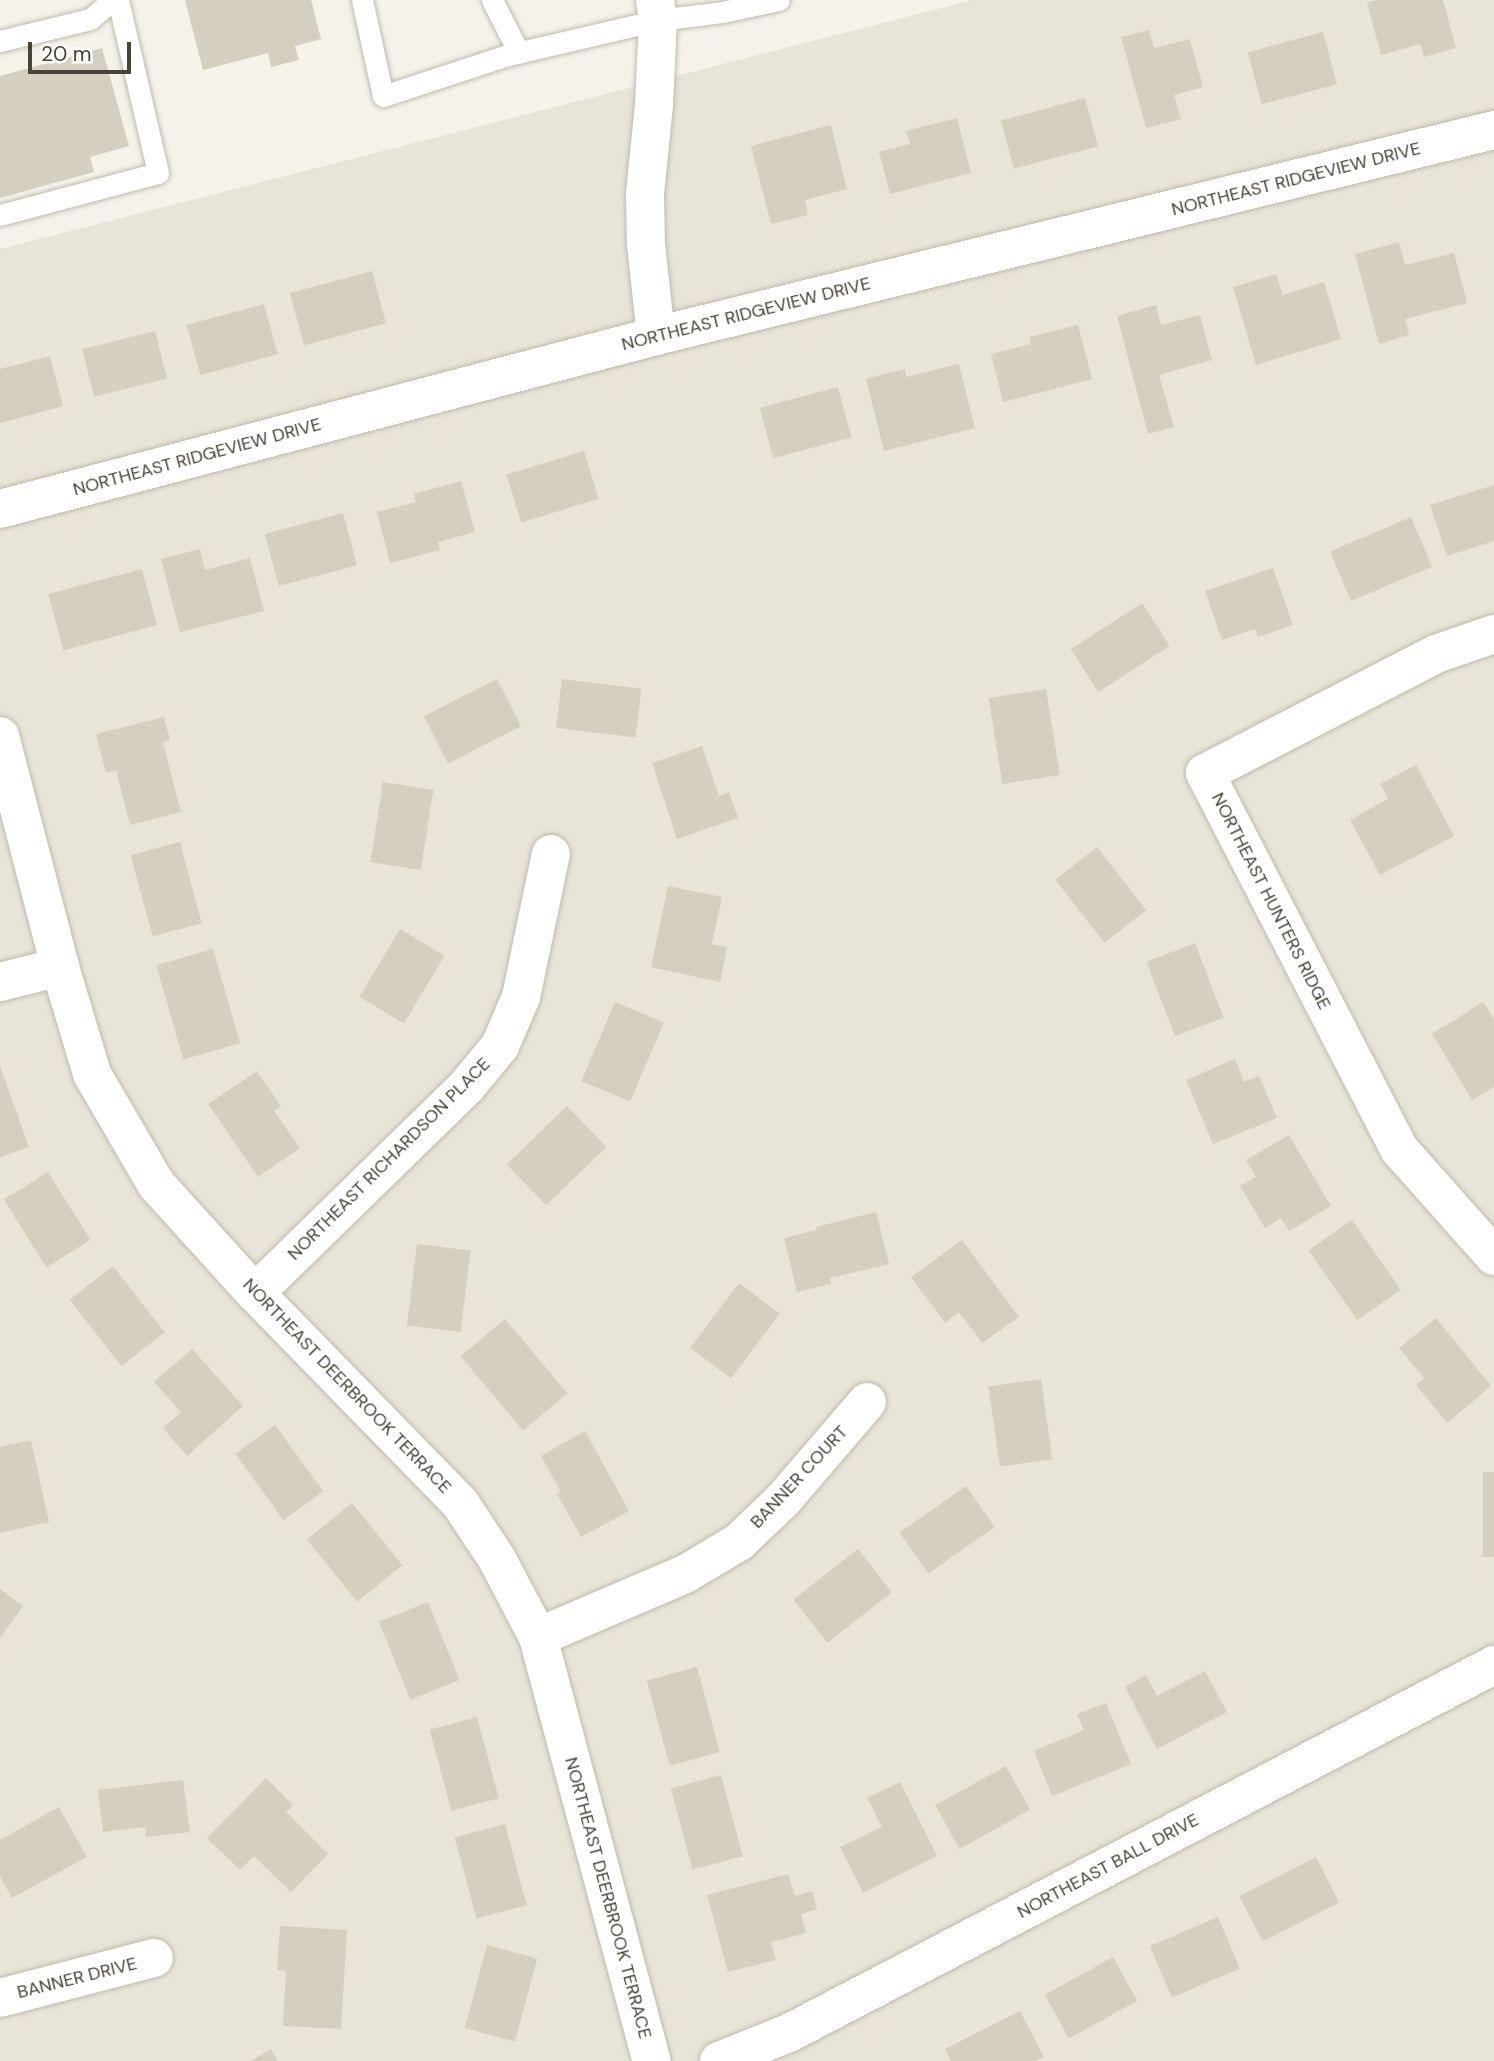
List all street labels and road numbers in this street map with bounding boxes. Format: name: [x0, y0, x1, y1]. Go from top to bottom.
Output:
street label: NORTHEAST RIDGEVIEW DRIVE: [1169, 138, 1423, 220]
street label: NORTHEAST RIDGEVIEW DRIVE: [619, 273, 873, 355]
street label: NORTHEAST RIDGEVIEW DRIVE: [71, 413, 323, 501]
street label: NORTHEAST HUNTERS RIDGE: [1207, 789, 1335, 1013]
street label: NORTHEAST RICHARDSON PLACE: [283, 1053, 495, 1265]
street label: NORTHEAST DEERBROOK TERRACE: [238, 1274, 456, 1498]
street label: BANNER COURT: [746, 1421, 852, 1533]
street label: NORTHEAST DEERBROOK TERRACE: [560, 1755, 656, 2041]
street label: NORTHEAST BALL DRIVE: [1014, 1809, 1202, 1923]
street label: BANNER DRIVE: [15, 1953, 139, 2003]

